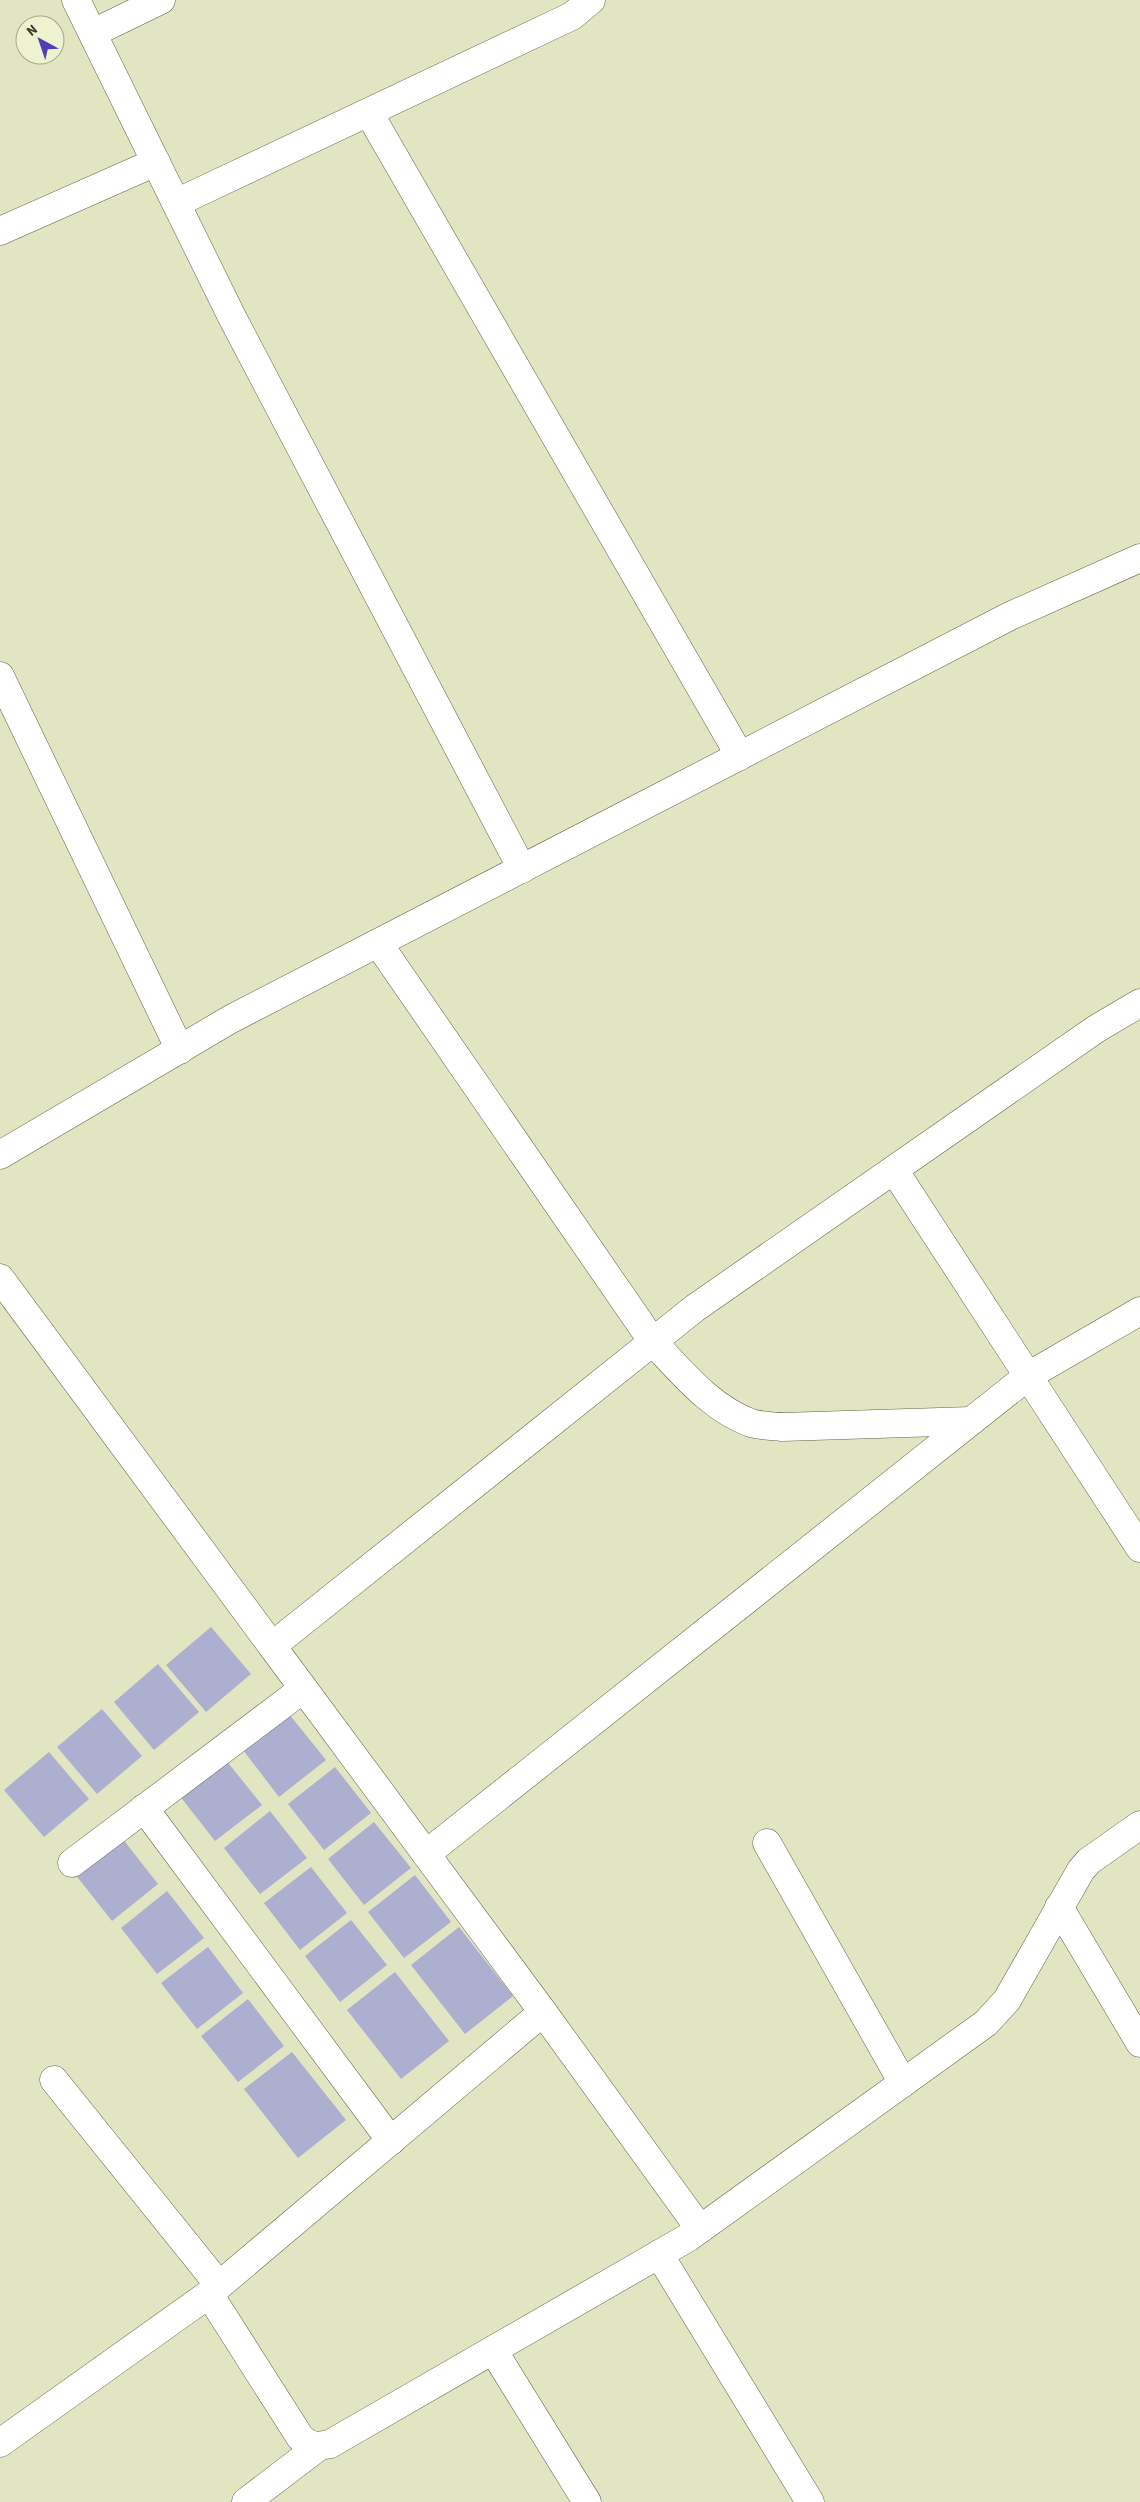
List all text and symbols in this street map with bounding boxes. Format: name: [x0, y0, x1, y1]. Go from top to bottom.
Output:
north arrow: [15, 15, 65, 65]
text: N: [22, 20, 42, 41]

